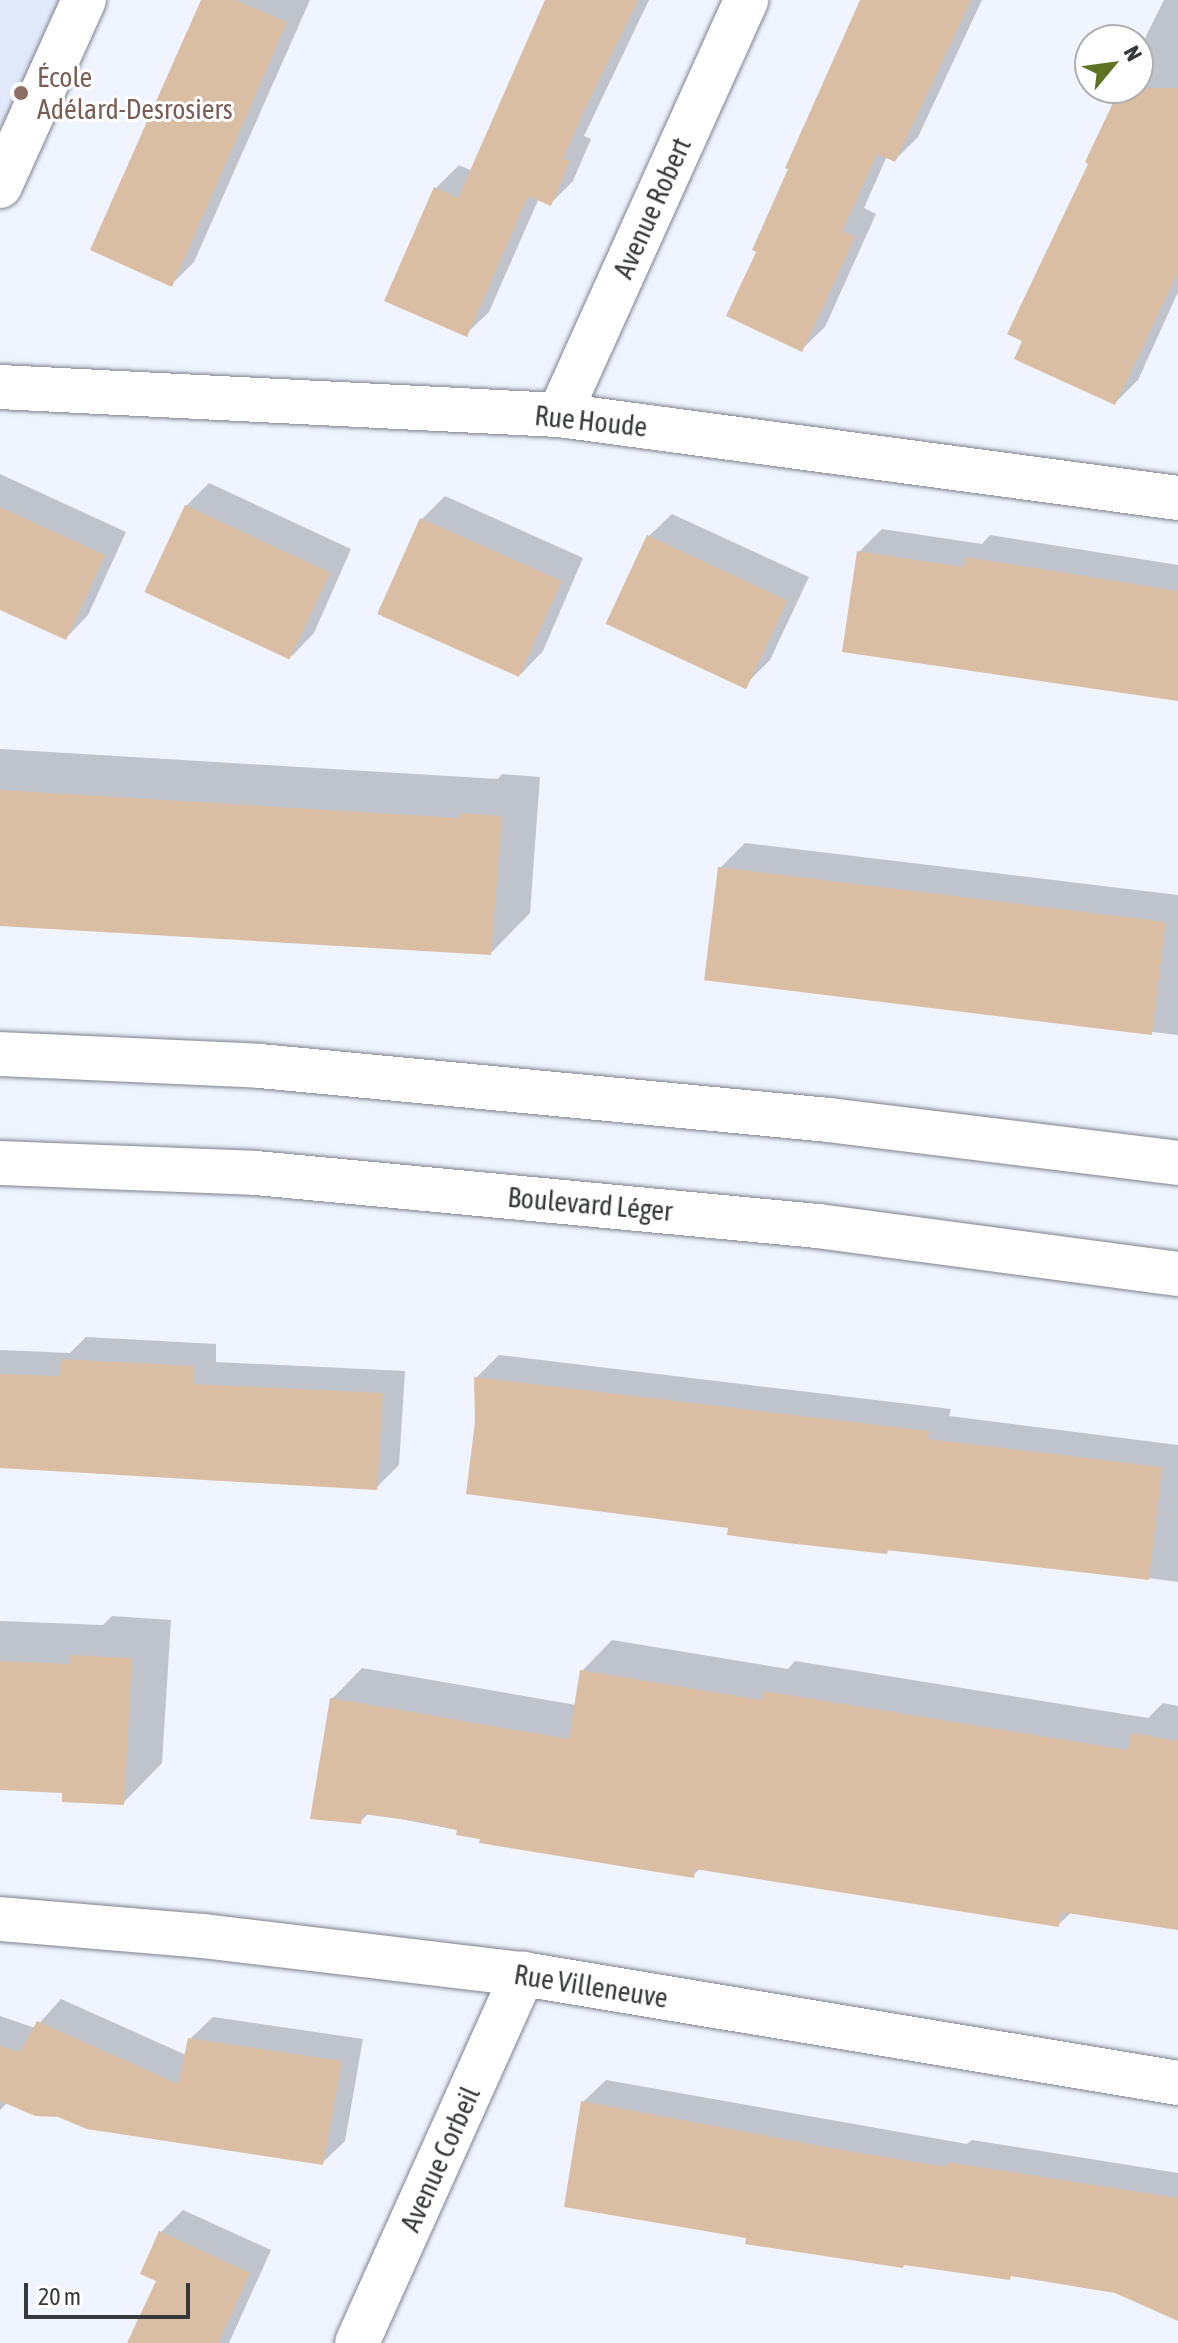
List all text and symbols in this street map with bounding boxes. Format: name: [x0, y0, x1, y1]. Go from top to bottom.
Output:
north arrow: [1074, 24, 1154, 104]
text: N: [1119, 41, 1148, 65]
place label: École Adélard-Desrosiers: [37, 60, 233, 126]
marker: École Adélard-Desrosiers: [12, 84, 30, 102]
street label: Avenue Robert: [606, 132, 698, 284]
street label: Rue Houde: [533, 398, 649, 444]
street label: Boulevard Léger: [506, 1180, 674, 1228]
street label: Rue Villeneuve: [512, 1957, 670, 2015]
street label: Avenue Corbeil: [393, 2081, 487, 2237]
scale bar: [28, 2267, 194, 2317]
text: 20 m: [38, 2283, 81, 2310]

